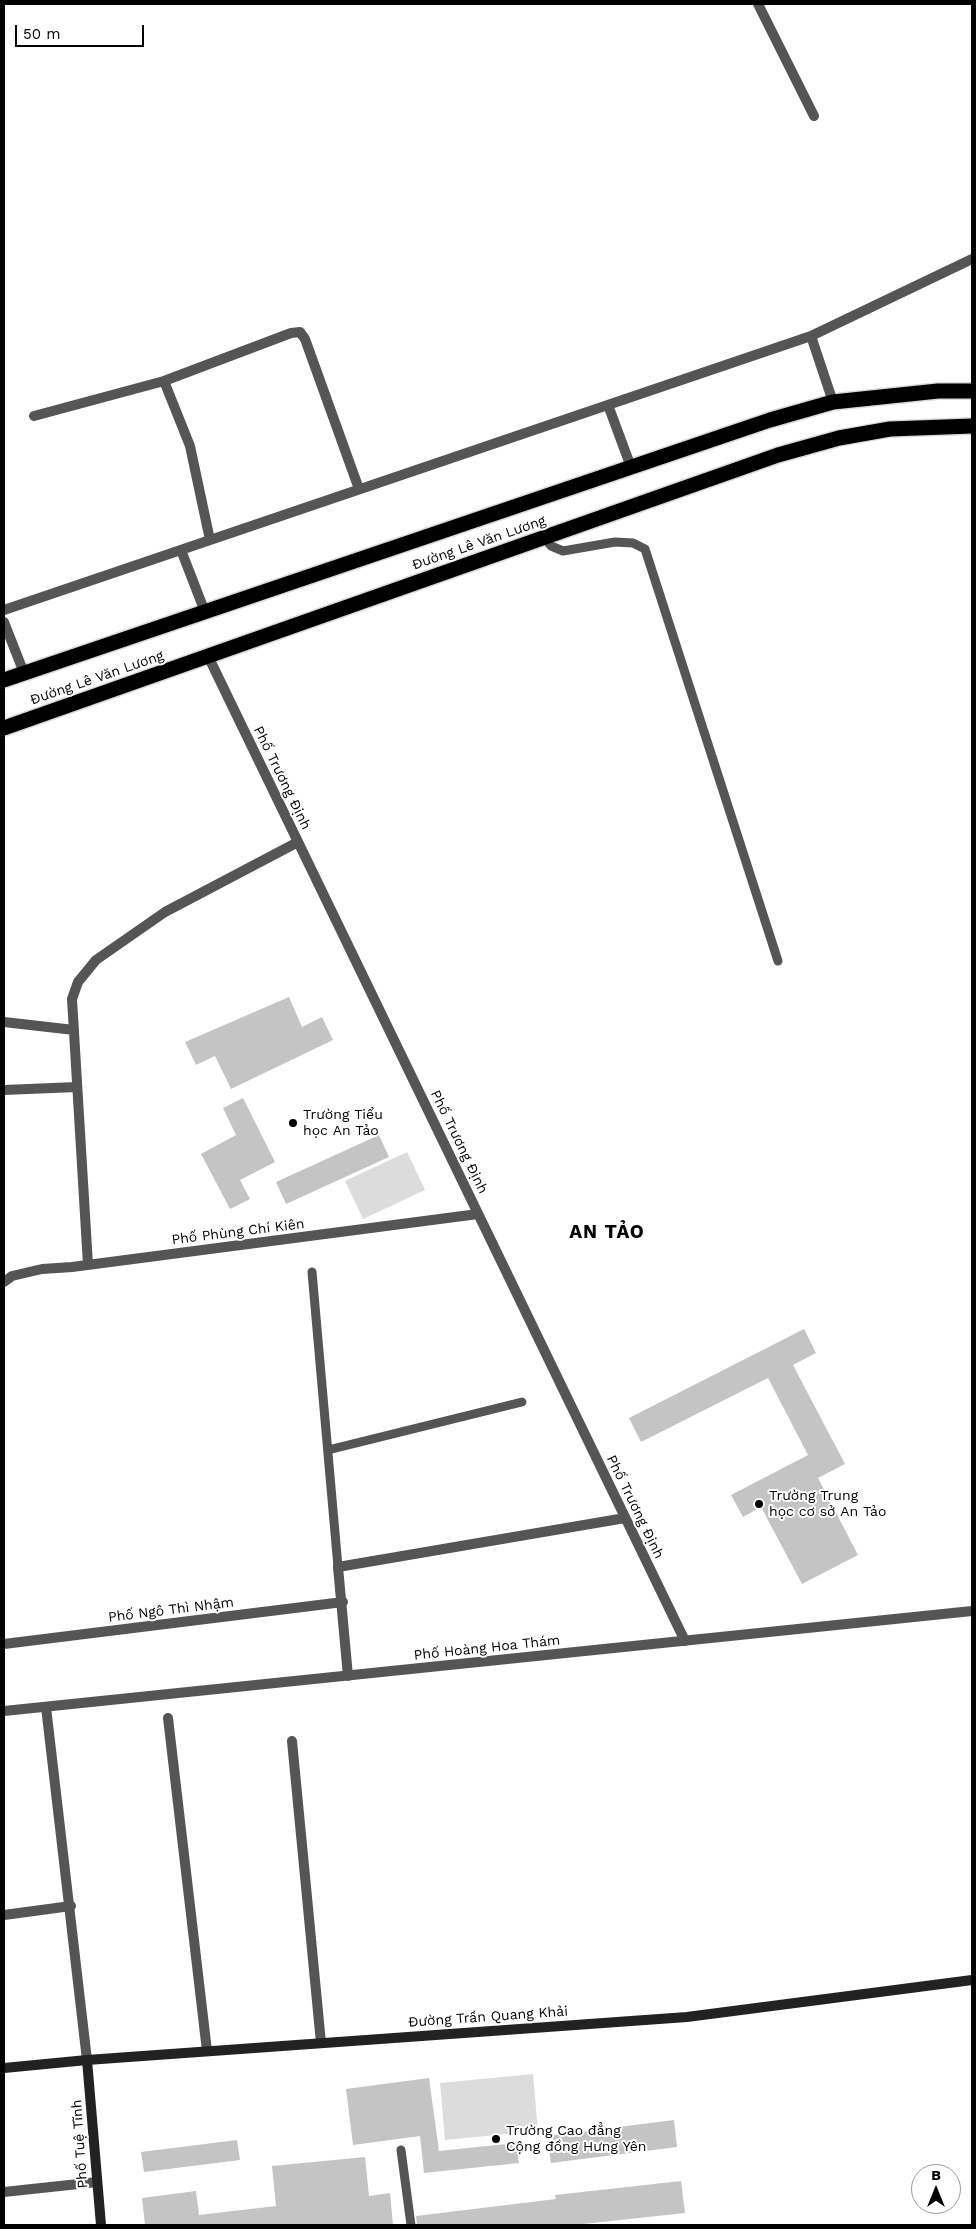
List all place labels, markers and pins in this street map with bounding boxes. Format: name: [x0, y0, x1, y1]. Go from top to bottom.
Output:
place label: Trường Tiểu học An Tảo: [303, 1107, 383, 1140]
marker: Trường Tiểu học An Tảo: [287, 1117, 299, 1129]
place label: Trường Trung học cơ sở An Tảo: [769, 1488, 886, 1520]
marker: Trường Trung học cơ sở An Tảo: [753, 1498, 765, 1510]
place label: Trường Cao đẳng Cộng đồng Hưng Yên: [506, 2123, 646, 2156]
marker: Trường Cao đẳng Cộng đồng Hưng Yên: [490, 2133, 502, 2145]

